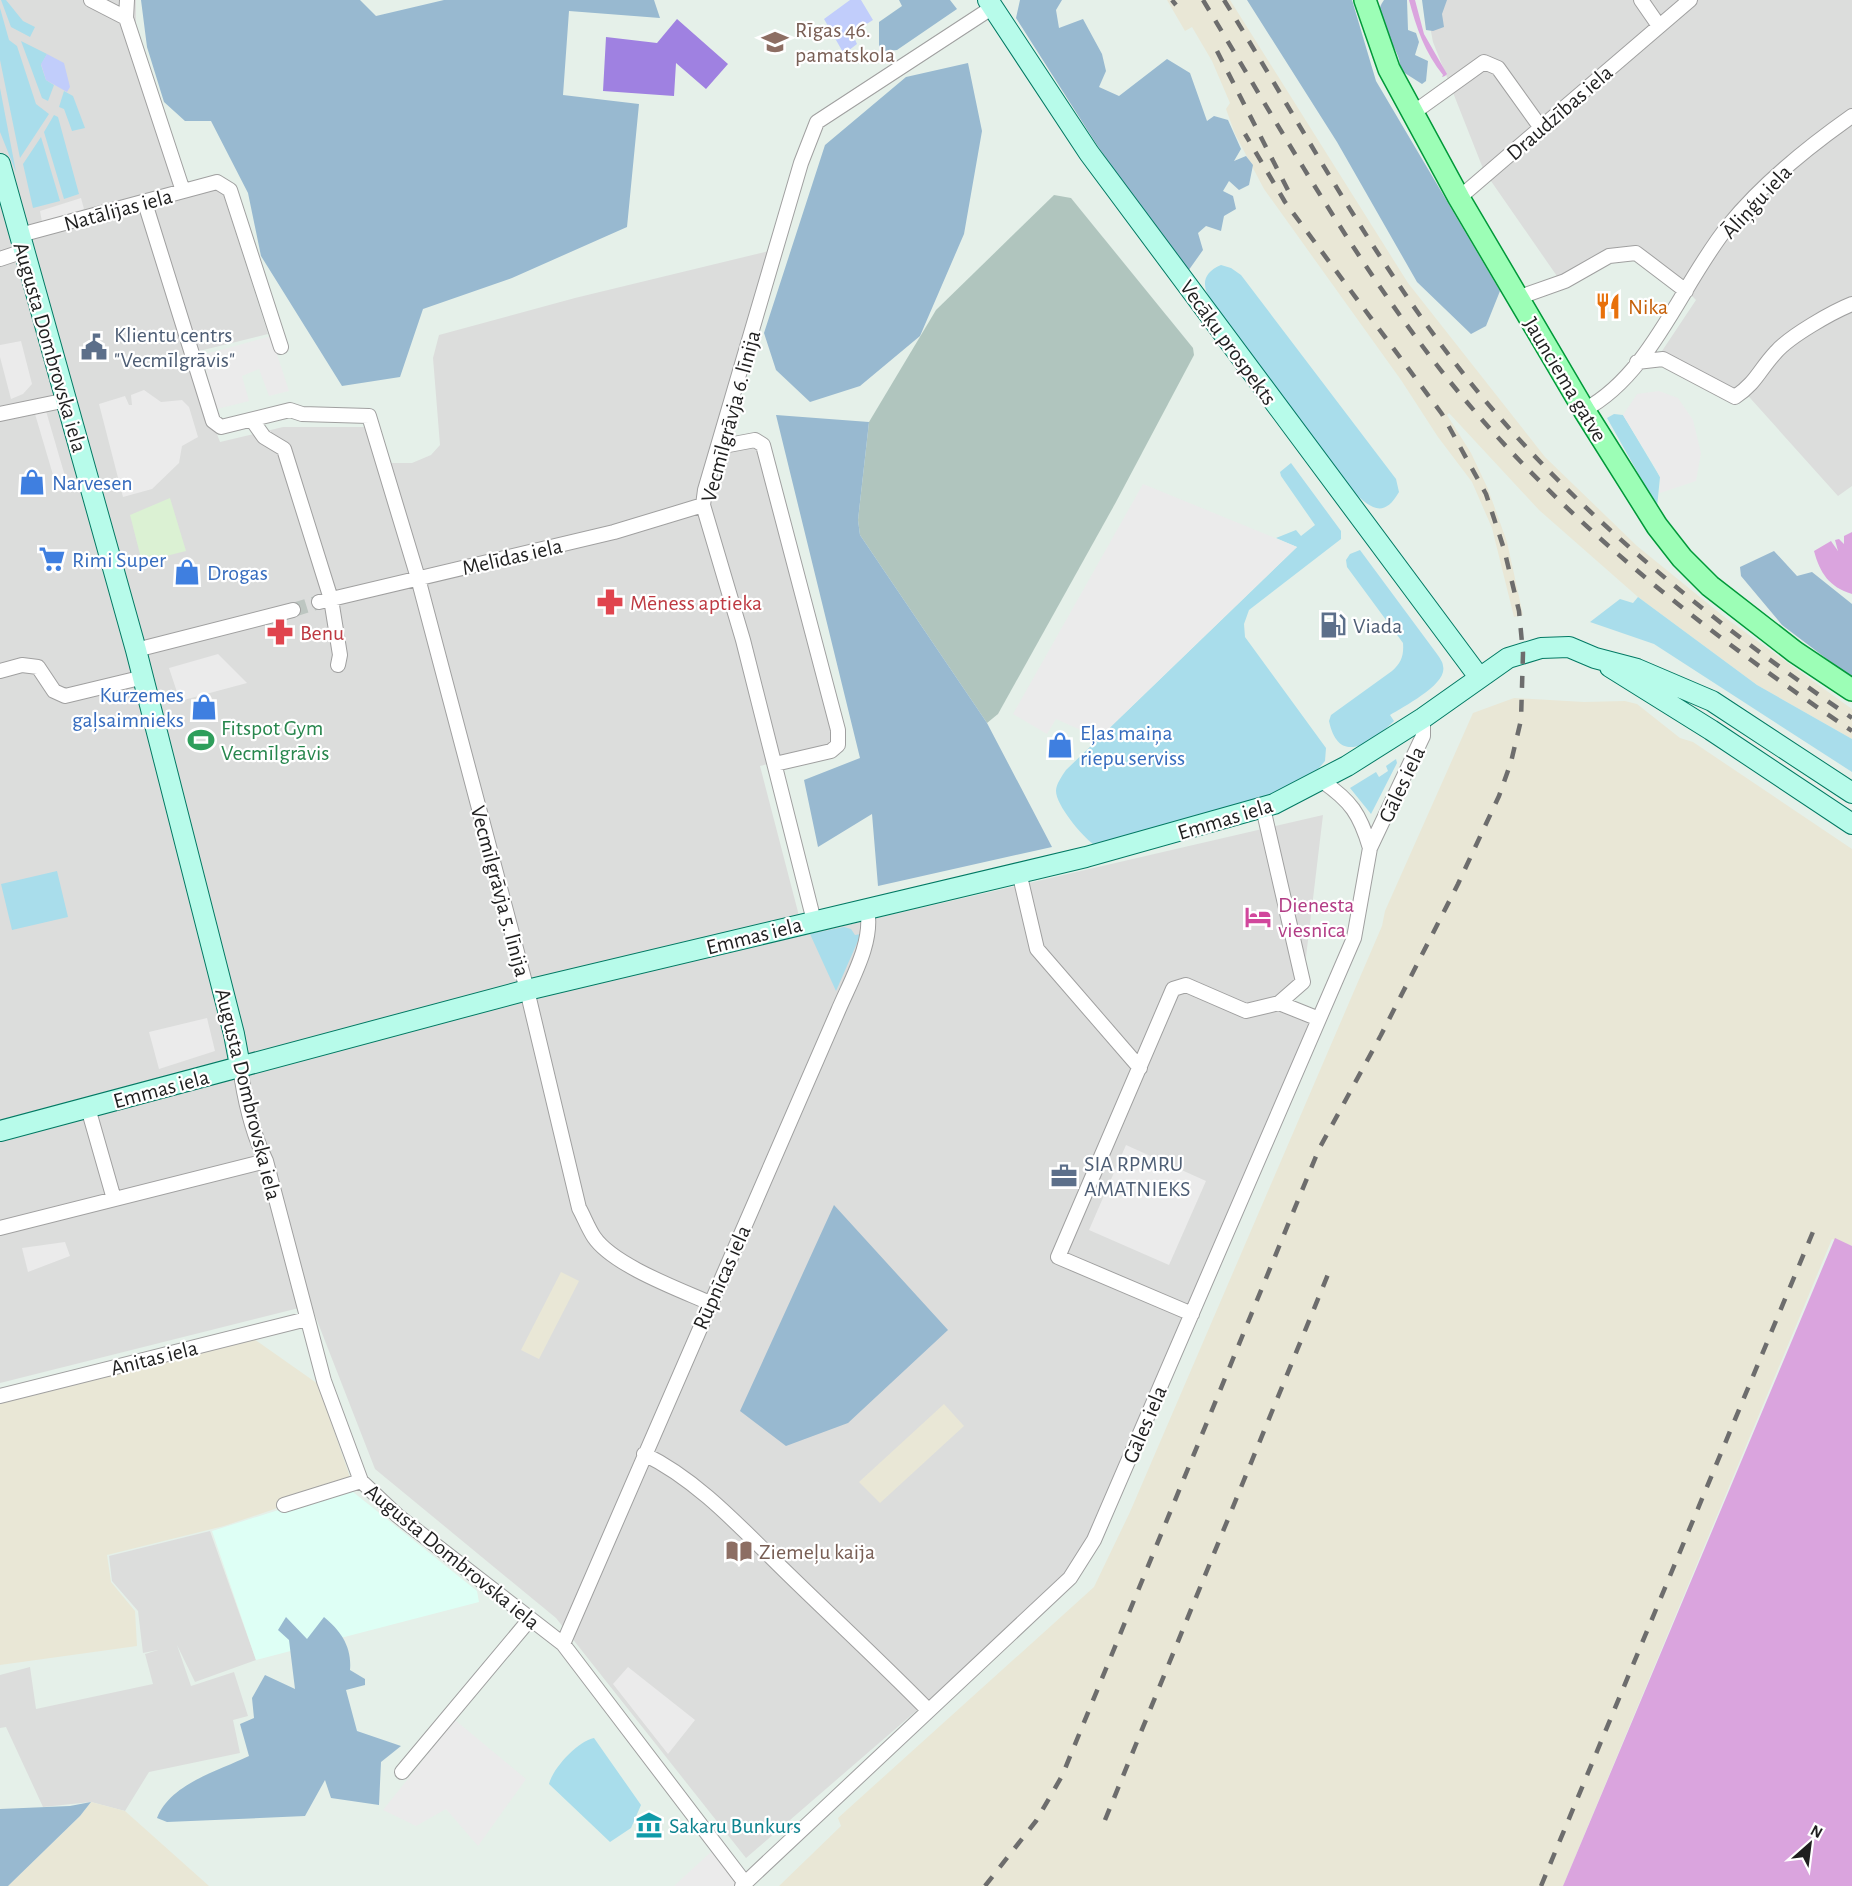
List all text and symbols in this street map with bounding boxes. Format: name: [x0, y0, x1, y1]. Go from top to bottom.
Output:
place label: Rīgas 46. pamatskola: [795, 19, 895, 66]
school or university icon: Rīgas 46. pamatskola: [760, 27, 790, 57]
street label: Draudzības iela: [1502, 61, 1617, 165]
street label: Āliņģu iela: [1717, 161, 1797, 244]
street label: Natālijas iela: [62, 185, 175, 235]
street label: Augusta Dombrovska iela: [10, 240, 91, 455]
street label: Vecāķu prospekts: [1174, 276, 1281, 410]
restaurant icon: Nika: [1593, 291, 1623, 321]
place label: Nika: [1628, 296, 1668, 318]
street label: Jaunciema gatve: [1519, 313, 1611, 446]
place label: Klientu centrs "Vecmīlgrāvis": [114, 324, 235, 371]
street label: Vecmīlgrāvja 6. līnija: [697, 328, 765, 505]
public building icon: Klientu centrs "Vecmīlgrāvis": [79, 332, 109, 362]
shop icon: Narvesen: [17, 467, 47, 497]
place label: Narvesen: [52, 472, 133, 494]
street label: Melīdas iela: [460, 535, 564, 579]
supermarket icon: Rimi Super: [37, 544, 67, 574]
place label: Rimi Super: [72, 549, 166, 571]
shop icon: Drogas: [172, 557, 202, 587]
place label: Drogas: [207, 562, 268, 584]
pharmacy icon: Mēness aptieka: [595, 587, 625, 617]
place label: Mēness aptieka: [630, 592, 762, 614]
fuel station icon: Viada: [1318, 610, 1348, 640]
place label: Viada: [1353, 615, 1402, 637]
pharmacy icon: Benu: [265, 617, 295, 647]
place label: Benu: [300, 622, 344, 644]
place label: Kurzemes gaļsaimnieks: [72, 684, 184, 733]
shop icon: Kurzemes gaļsaimnieks: [189, 692, 219, 722]
place label: Fitspot Gym Vecmīlgrāvis: [221, 717, 329, 764]
place label: Eļas maiņa riepu serviss: [1080, 722, 1185, 769]
sports icon: Fitspot Gym Vecmīlgrāvis: [186, 725, 216, 755]
shop icon: Eļas maiņa riepu serviss: [1045, 730, 1075, 760]
street label: Gāles iela: [1375, 743, 1429, 826]
street label: Emmas iela: [1175, 794, 1276, 844]
street label: Vecmīlgrāvja 5. līnija: [467, 803, 533, 979]
place label: Dienesta viesnīca: [1278, 894, 1355, 941]
hotel icon: Dienesta viesnīca: [1243, 902, 1273, 932]
street label: Emmas iela: [704, 913, 805, 959]
street label: Augusta Dombrovska iela: [211, 986, 285, 1202]
street label: Emmas iela: [111, 1066, 212, 1112]
place label: SIA RPMRU AMATNIEKS: [1084, 1153, 1190, 1200]
office icon: SIA RPMRU AMATNIEKS: [1049, 1161, 1079, 1191]
street label: Rūpnīcas iela: [689, 1222, 755, 1333]
street label: Anitas iela: [108, 1337, 200, 1379]
street label: Gāles iela: [1119, 1383, 1171, 1466]
street label: Augusta Dombrovska iela: [361, 1480, 544, 1634]
library icon: Ziemeļu kaija: [724, 1536, 754, 1566]
place label: Ziemeļu kaija: [759, 1541, 875, 1565]
museum icon: Sakaru Bunkurs: [634, 1810, 664, 1840]
north arrow: [1780, 1814, 1840, 1874]
place label: Sakaru Bunkurs: [669, 1815, 801, 1837]
text: N: [1808, 1822, 1825, 1841]

